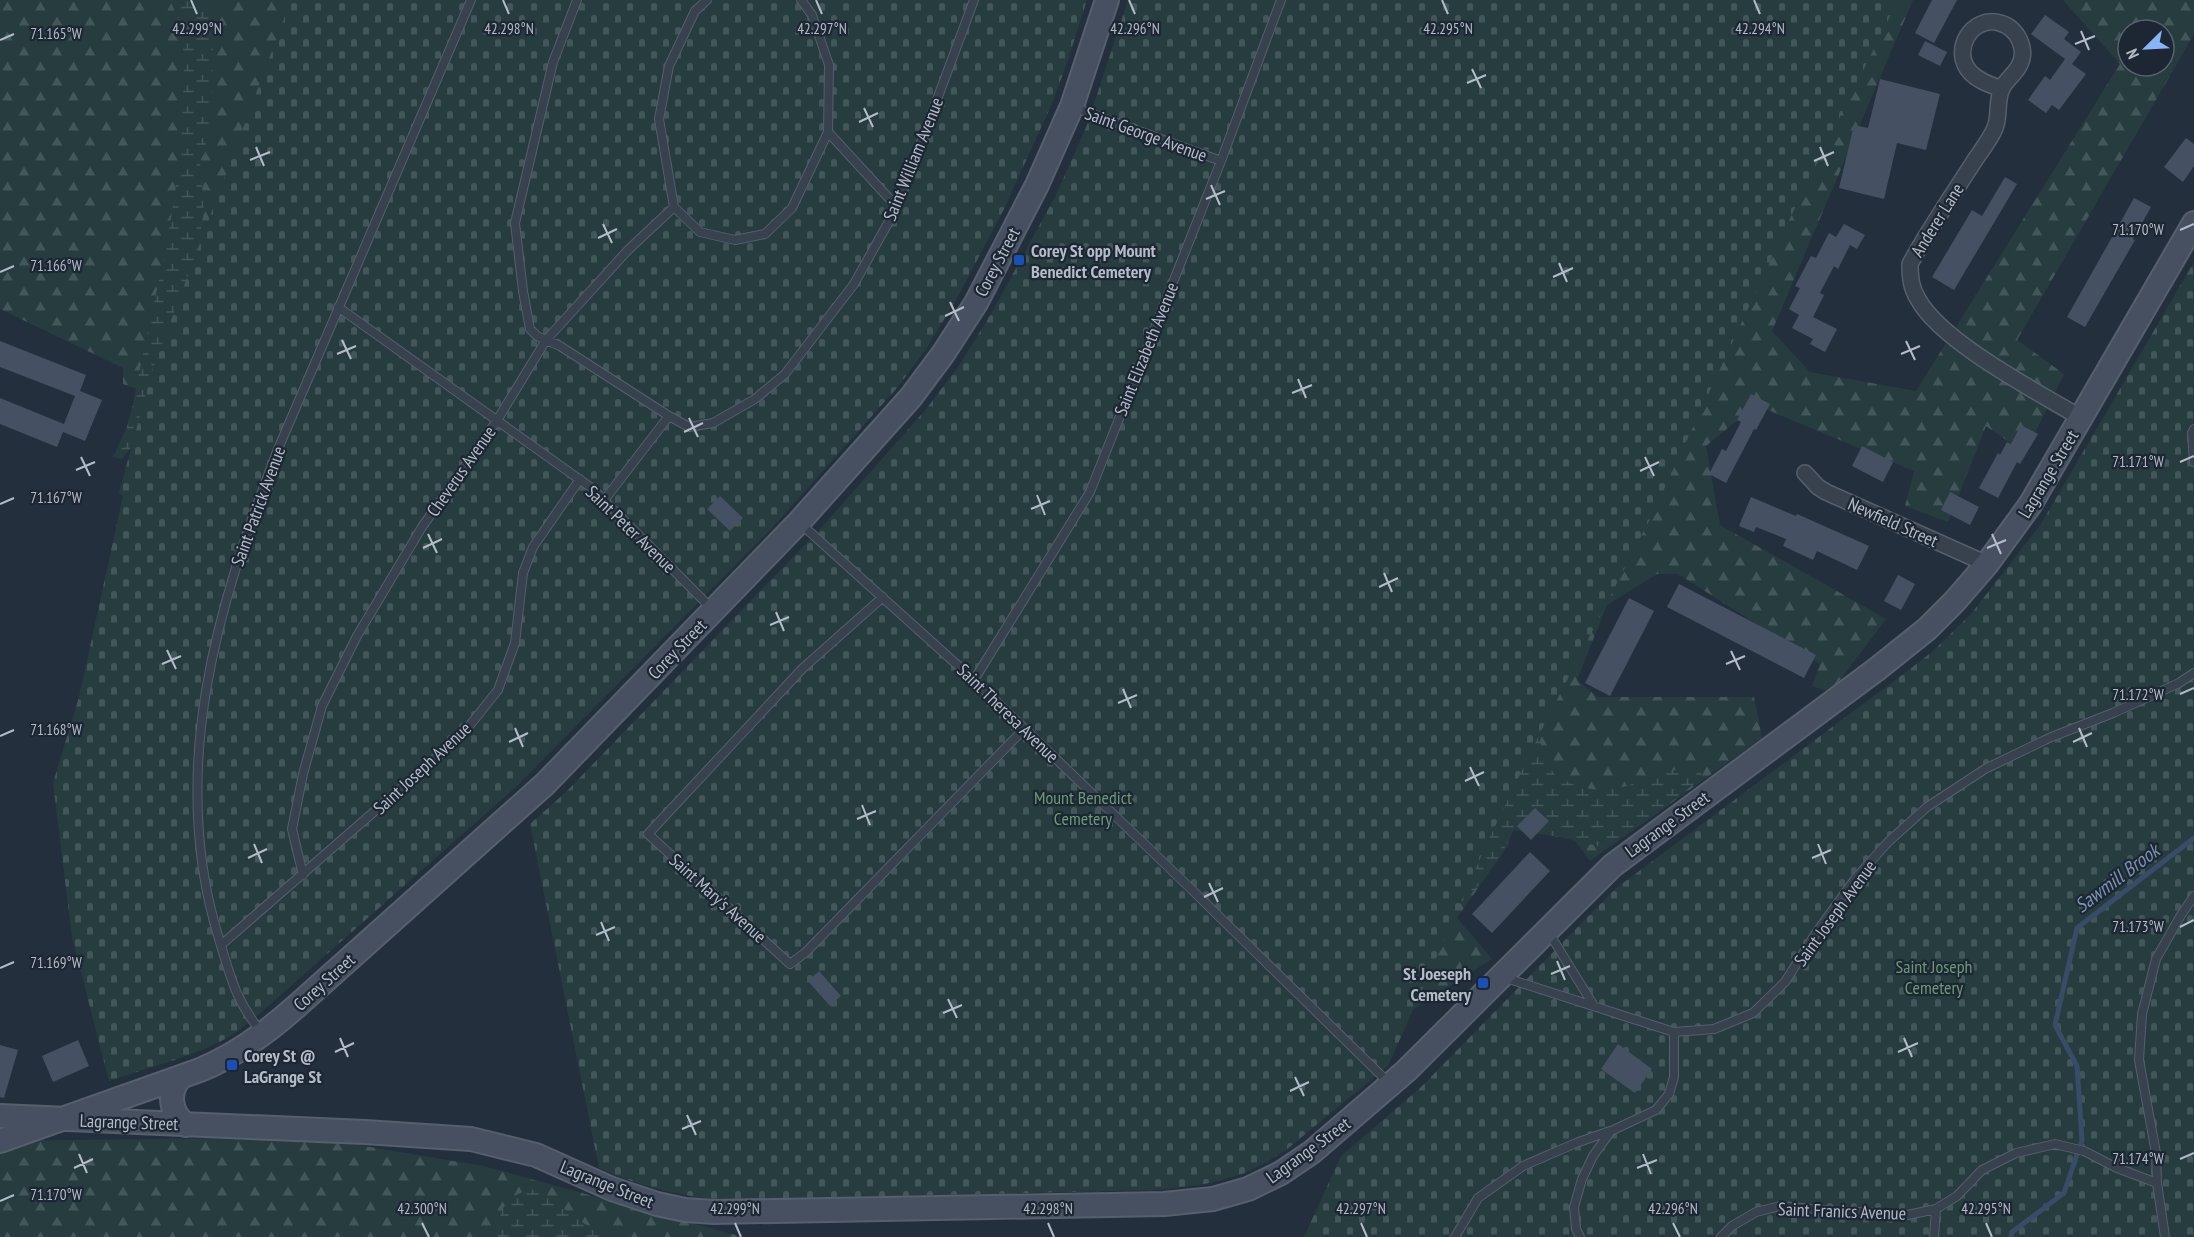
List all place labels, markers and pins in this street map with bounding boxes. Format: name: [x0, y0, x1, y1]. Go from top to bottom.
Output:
place label: Corey St opp Mount Benedict Cemetery: [1031, 239, 1157, 283]
marker: Corey St opp Mount Benedict Cemetery: [1012, 253, 1026, 267]
place label: St Joeseph Cemetery: [1403, 962, 1472, 1006]
marker: St Joeseph Cemetery: [1476, 976, 1490, 990]
place label: Corey St @ LaGrange St: [244, 1044, 322, 1088]
marker: Corey St @ LaGrange St: [225, 1058, 239, 1072]

